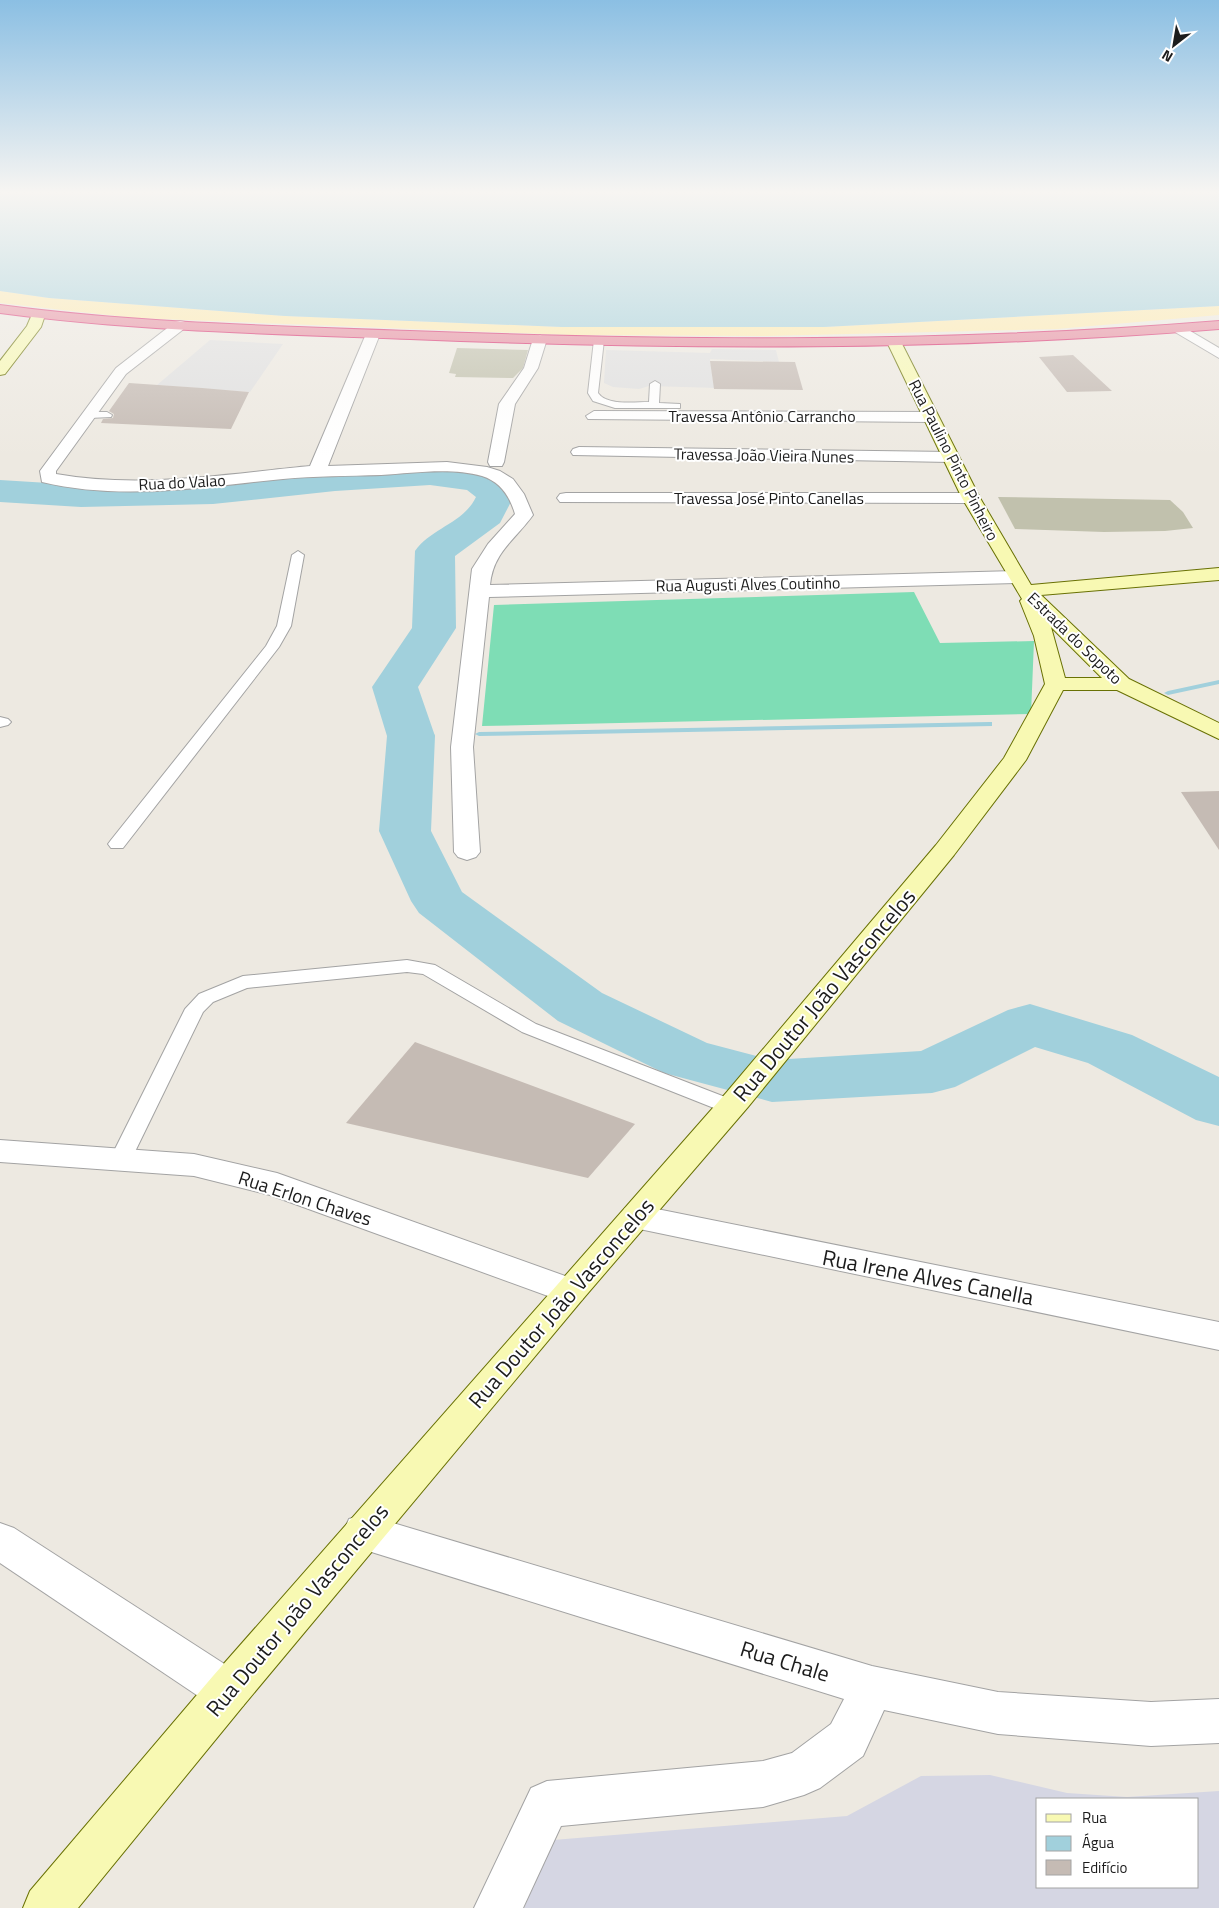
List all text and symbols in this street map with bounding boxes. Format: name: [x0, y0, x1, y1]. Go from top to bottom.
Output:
north arrow: [1149, 20, 1199, 70]
text: N: [1157, 45, 1177, 68]
street label: Rua Paulino Pinto Pinheiro: [903, 375, 1005, 545]
street label: Travessa Antônio Carrancho: [668, 404, 856, 428]
street label: Travessa João Vieira Nunes: [674, 441, 854, 469]
street label: Rua do Valao: [138, 468, 226, 496]
street label: Travessa José Pinto Canellas: [674, 486, 864, 510]
street label: Rua Augusti Alves Coutinho: [655, 570, 841, 598]
street label: Estrada do Sopoto: [1022, 586, 1128, 690]
street label: Rua Doutor João Vasconcelos: [724, 881, 924, 1109]
street label: Rua Erlon Chaves: [235, 1162, 376, 1233]
street label: Rua Doutor João Vasconcelos: [460, 1190, 662, 1416]
street label: Rua Irene Alves Canella: [819, 1240, 1037, 1314]
street label: Rua Doutor João Vasconcelos: [197, 1496, 397, 1724]
street label: Rua Chale: [736, 1631, 834, 1691]
legend: [1036, 1798, 1199, 1888]
text: Rua: [1082, 1806, 1107, 1829]
text: Água: [1082, 1831, 1114, 1854]
text: Edifício: [1082, 1856, 1127, 1879]

